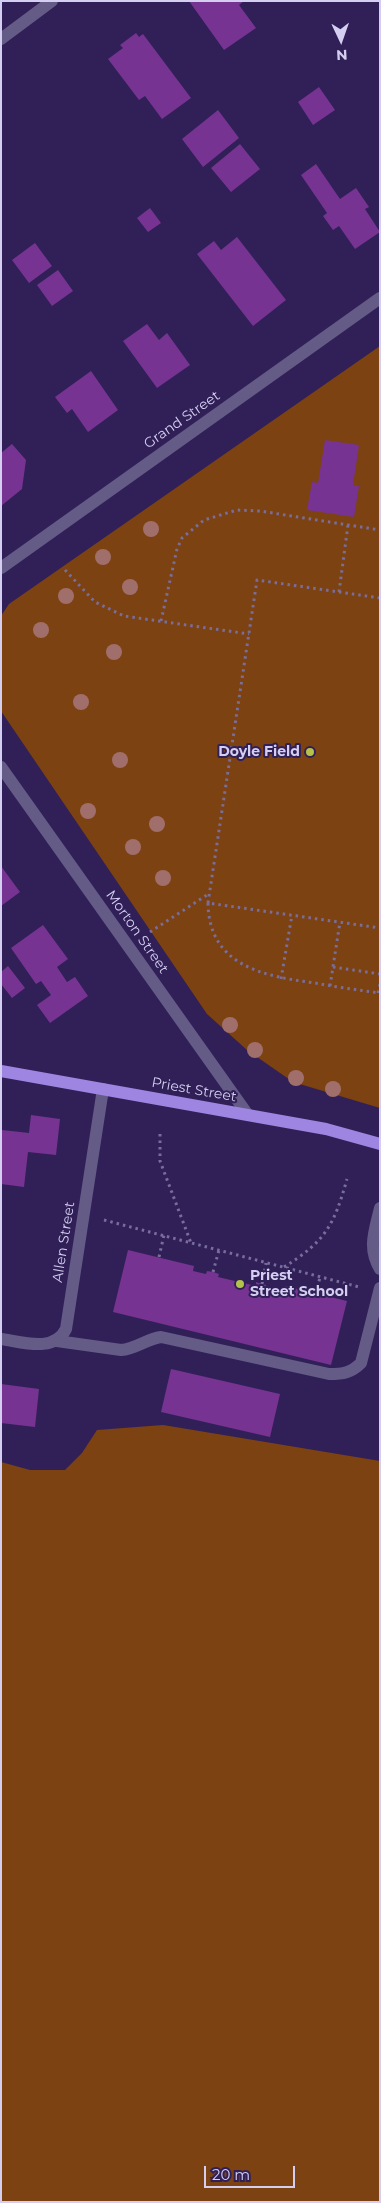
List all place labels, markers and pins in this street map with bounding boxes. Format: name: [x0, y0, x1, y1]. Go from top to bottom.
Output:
place label: Doyle Field: [218, 744, 300, 760]
marker: Doyle Field: [304, 746, 316, 758]
place label: Priest Street School: [250, 1268, 348, 1300]
marker: Priest Street School: [234, 1278, 246, 1290]

